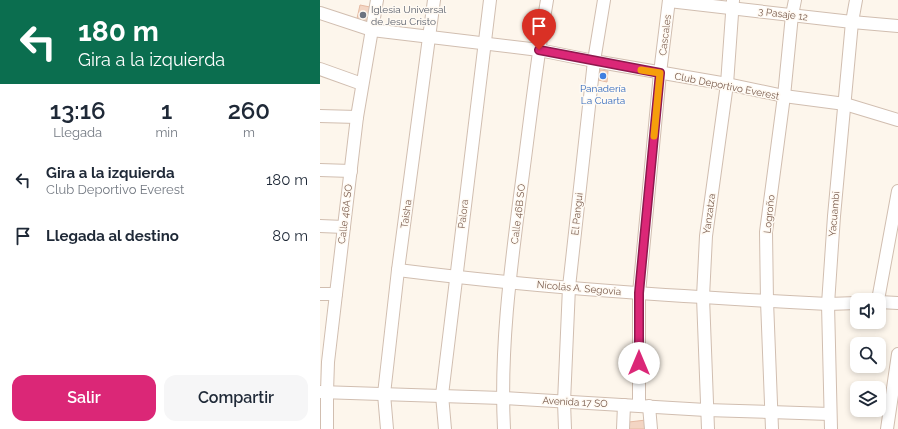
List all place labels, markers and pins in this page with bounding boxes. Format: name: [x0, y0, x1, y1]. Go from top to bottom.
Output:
place label: Iglesia Universal de Jesu Cristo: [371, 4, 446, 27]
pin: [522, 9, 556, 50]
marker: Iglesia Universal de Jesu Cristo: [358, 10, 368, 20]
marker: Panadería La Cuarta: [598, 71, 608, 81]
place label: Panadería La Cuarta: [580, 83, 626, 106]

